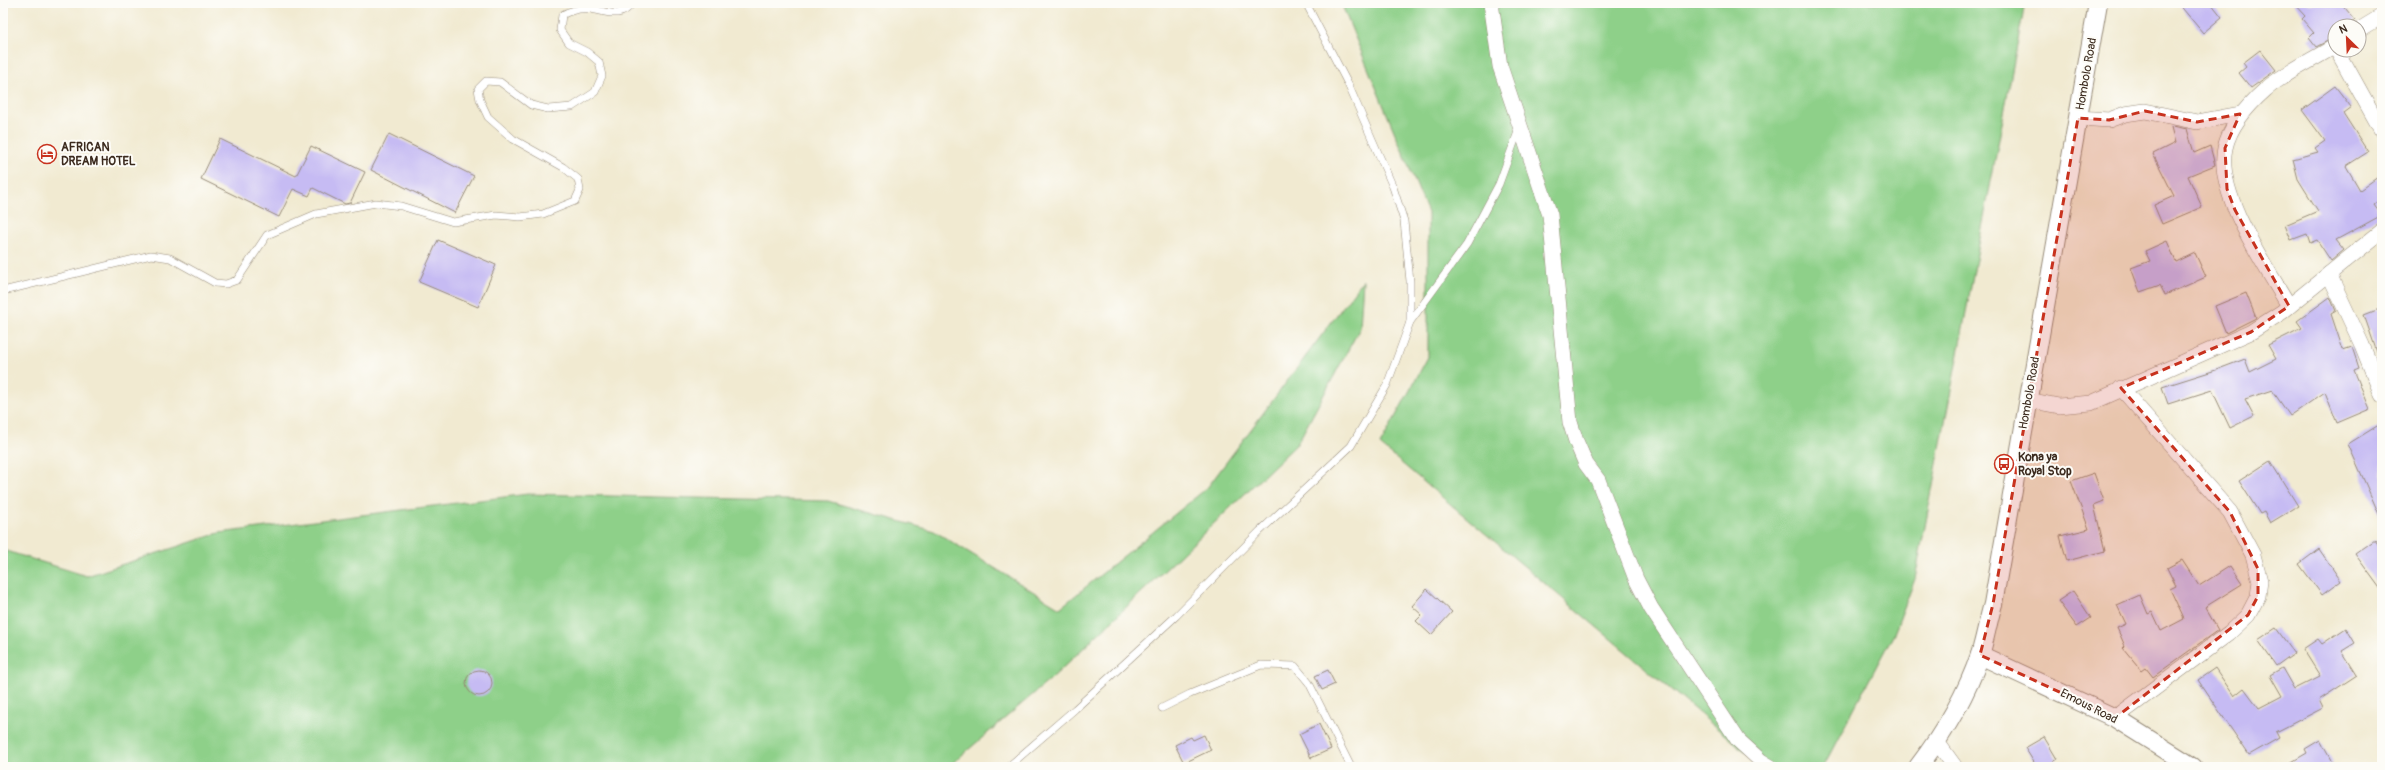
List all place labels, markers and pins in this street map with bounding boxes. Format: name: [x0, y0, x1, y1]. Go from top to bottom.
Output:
place label: AFRICAN DREAM HOTEL: [61, 140, 136, 169]
hotel icon: AFRICAN DREAM HOTEL: [36, 143, 58, 165]
place label: Kona ya Royal Stop: [2018, 450, 2072, 479]
bus stop icon: Kona ya Royal Stop: [1993, 453, 2015, 475]

